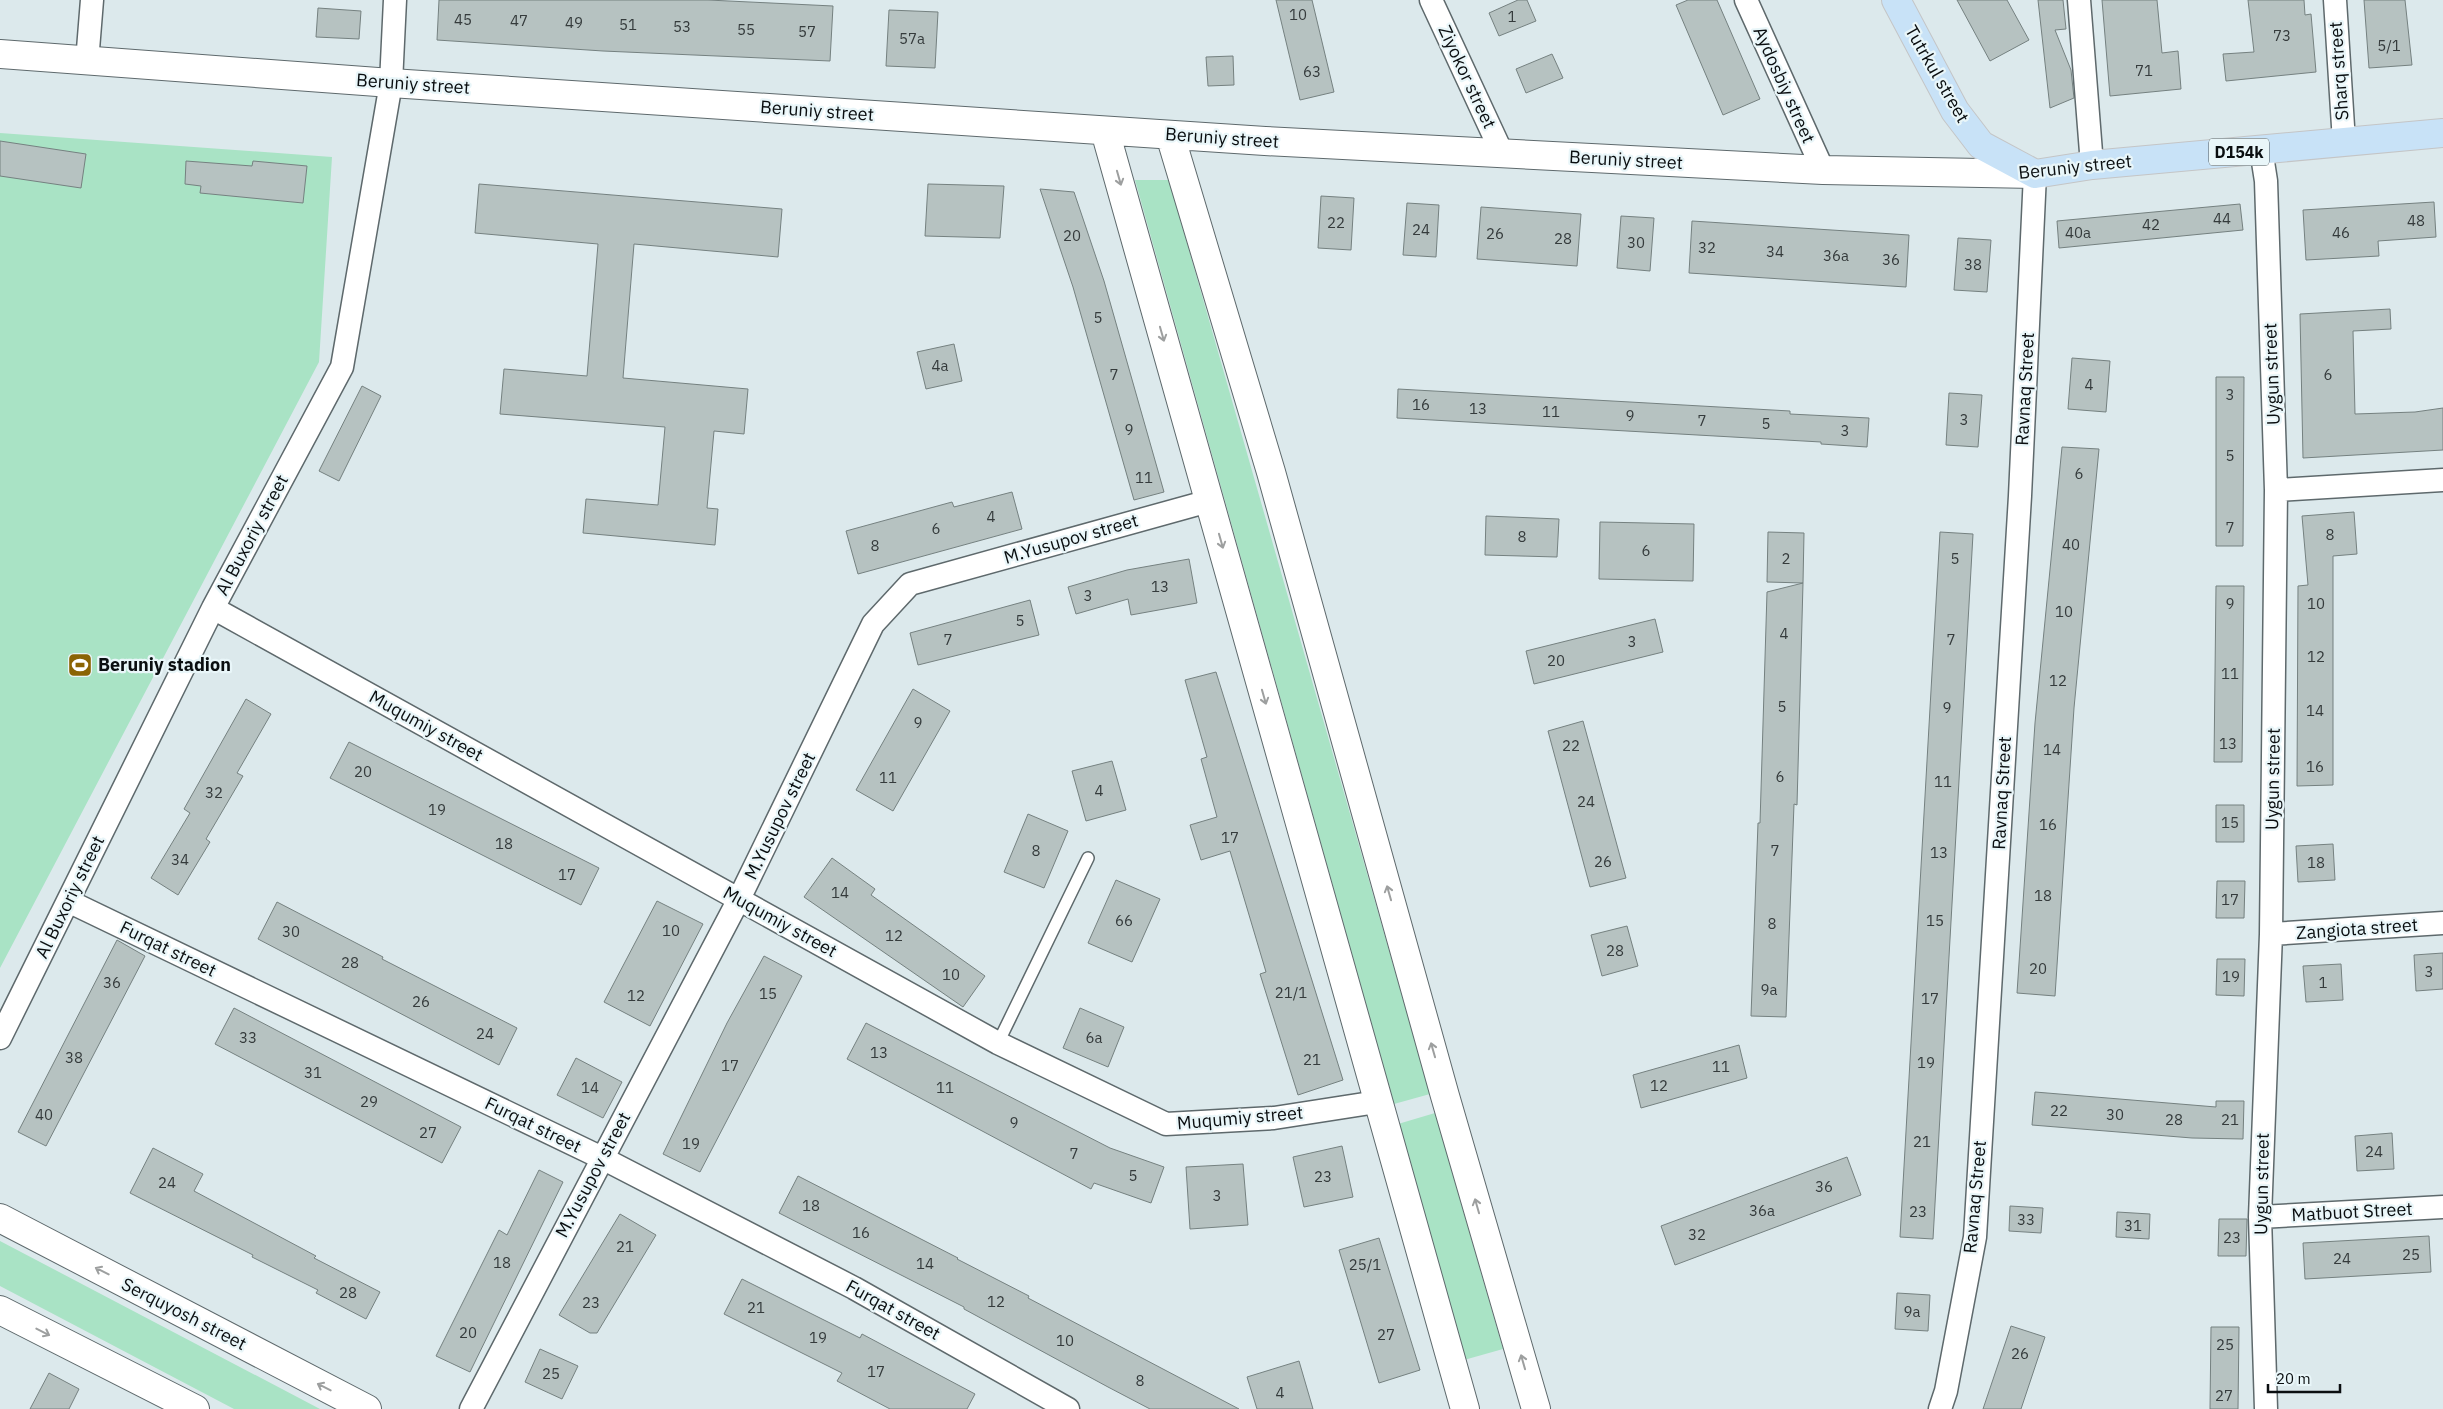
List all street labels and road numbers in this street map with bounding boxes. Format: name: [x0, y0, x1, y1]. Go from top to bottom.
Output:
street label: Ziyokor street: [1433, 21, 1501, 132]
street label: Tutrkul street: [1900, 21, 1975, 127]
street label: Sharq street: [2324, 21, 2353, 121]
street label: Aydosbiy street: [1748, 23, 1820, 147]
street label: Beruniy street: [355, 68, 471, 99]
street label: Beruniy street: [759, 95, 875, 126]
street label: Beruniy street: [1164, 122, 1280, 153]
road number: D154k: [2209, 138, 2269, 166]
street label: Beruniy street: [1569, 145, 1684, 174]
street label: Beruniy street: [2017, 149, 2133, 184]
street label: Uygun street: [2258, 322, 2285, 426]
street label: Ravnaq Street: [2010, 332, 2039, 446]
street label: Al Buxoriy street: [210, 470, 293, 599]
street label: M.Yusupov street: [1001, 508, 1141, 569]
street label: Muqumiy street: [365, 685, 487, 766]
street label: Uygun street: [2260, 728, 2285, 830]
street label: Ravnaq Street: [1987, 736, 2016, 850]
street label: M.Yusupov street: [739, 748, 820, 883]
street label: Al Buxoriy street: [30, 832, 109, 962]
street label: Muqumiy street: [719, 881, 841, 962]
street label: Zangiota street: [2295, 913, 2419, 944]
street label: Furqat street: [116, 915, 220, 982]
street label: Furqat street: [481, 1091, 585, 1158]
street label: Muqumiy street: [1176, 1101, 1304, 1134]
street label: M.Yusupov street: [550, 1108, 635, 1241]
street label: Uygun street: [2249, 1133, 2274, 1235]
street label: Ravnaq Street: [1958, 1139, 1991, 1255]
street label: Matbuot Street: [2291, 1197, 2413, 1226]
street label: Serquyosh street: [118, 1272, 251, 1355]
street label: Furqat street: [842, 1274, 945, 1345]

